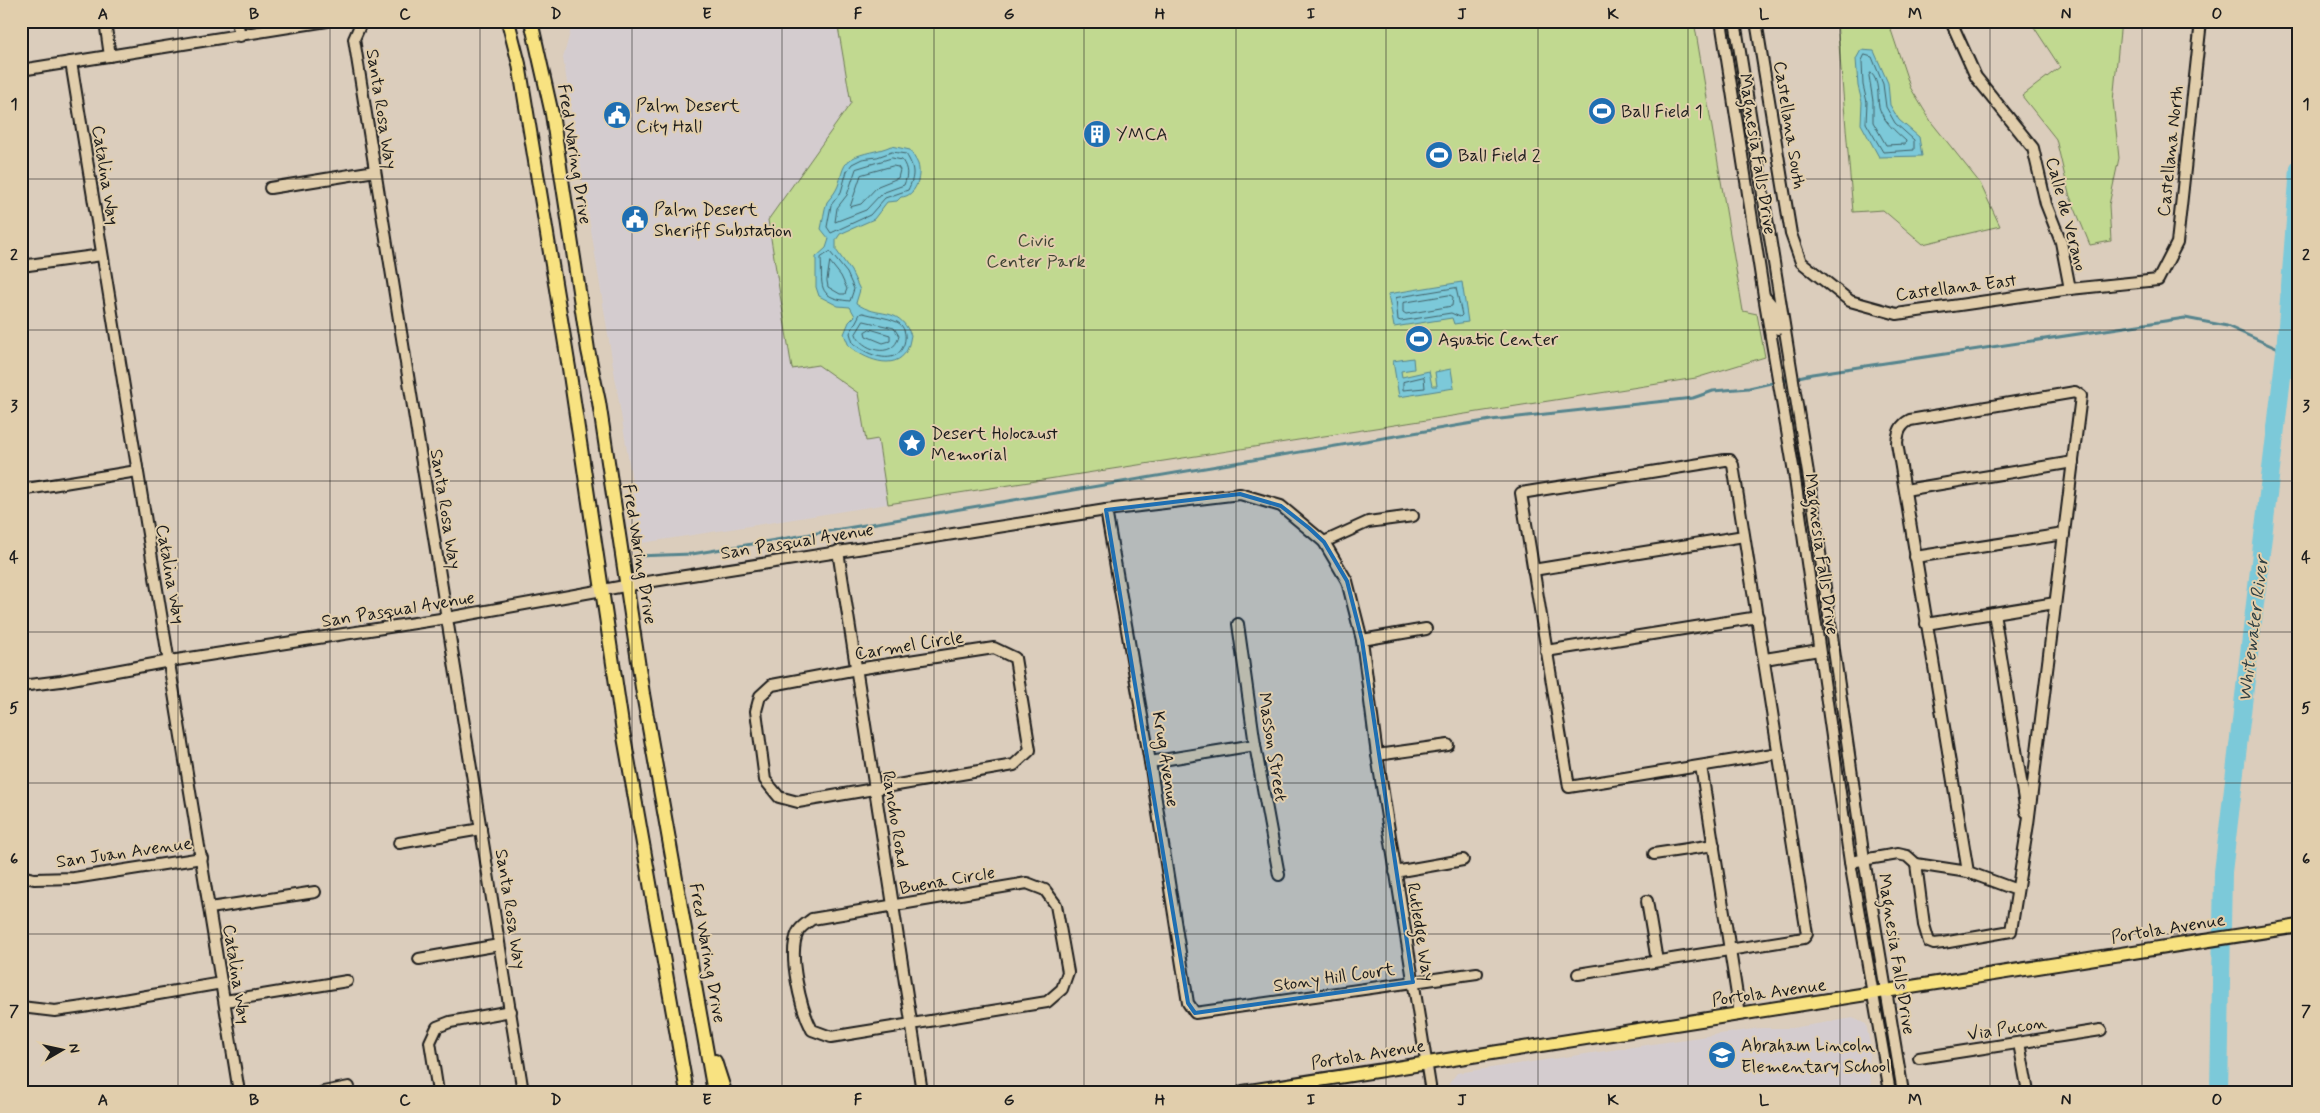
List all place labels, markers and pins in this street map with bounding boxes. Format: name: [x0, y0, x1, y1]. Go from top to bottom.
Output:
place label: Palm Desert City Hall: [636, 94, 740, 139]
sports icon: Ball Field 1: [1587, 96, 1617, 126]
public building icon: Palm Desert City Hall: [602, 100, 632, 130]
place label: Ball Field 1: [1621, 100, 1703, 124]
building icon: YMCA: [1082, 119, 1112, 149]
place label: YMCA: [1116, 123, 1168, 147]
sports icon: Ball Field 2: [1424, 140, 1454, 170]
place label: Ball Field 2: [1458, 144, 1541, 168]
place label: Palm Desert Sheriff Substation: [654, 198, 792, 243]
public building icon: Palm Desert Sheriff Substation: [620, 204, 650, 234]
sports icon: Aquatic Center: [1404, 324, 1434, 354]
place label: Aquatic Center: [1438, 328, 1559, 352]
place label: Desert Holocaust Memorial: [931, 422, 1059, 467]
place icon: Desert Holocaust Memorial: [897, 428, 927, 458]
place label: Abraham Lincoln Elementary School: [1741, 1034, 1891, 1079]
school or university icon: Abraham Lincoln Elementary School: [1707, 1040, 1737, 1070]

